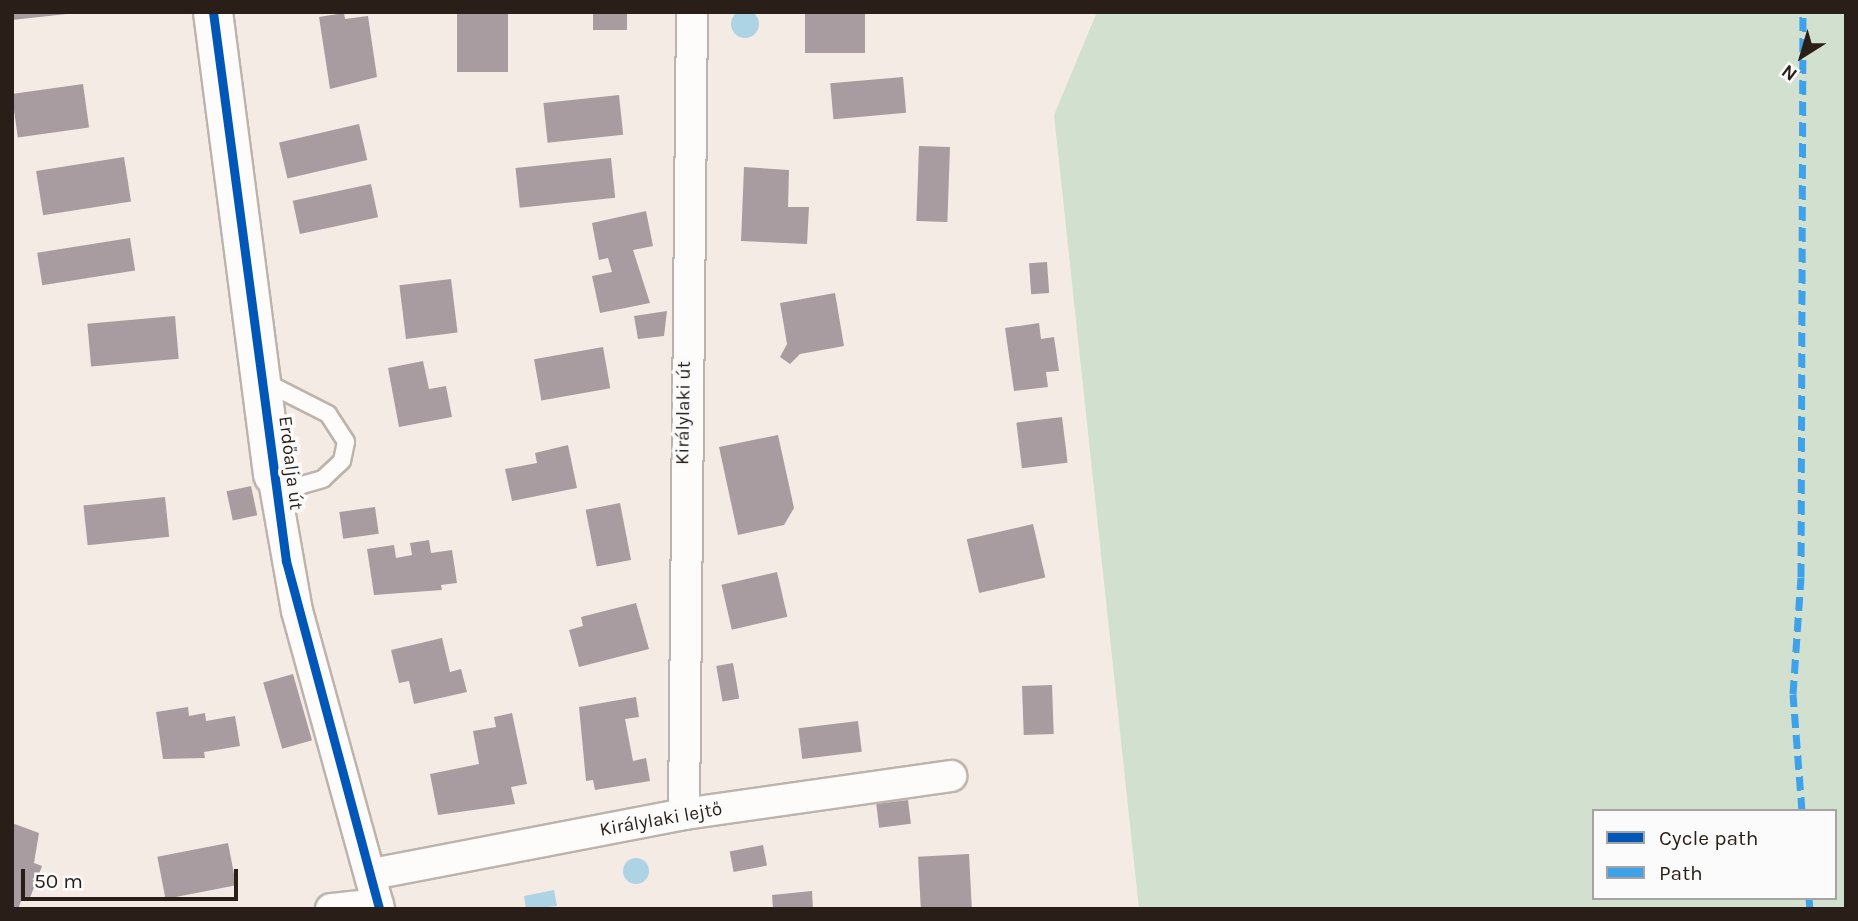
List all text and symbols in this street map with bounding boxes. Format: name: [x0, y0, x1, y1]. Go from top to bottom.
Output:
north arrow: [1767, 21, 1837, 91]
text: N: [1777, 60, 1801, 86]
street label: Királylaki út: [672, 361, 696, 465]
street label: Erdőalja út: [273, 415, 307, 511]
street label: Királylaki lejtő: [598, 798, 724, 842]
legend: [1592, 809, 1837, 900]
text: Cycle path: [1659, 826, 1759, 850]
scale bar: [24, 855, 242, 899]
text: Path: [1659, 861, 1703, 885]
text: 50 m: [34, 869, 83, 893]

